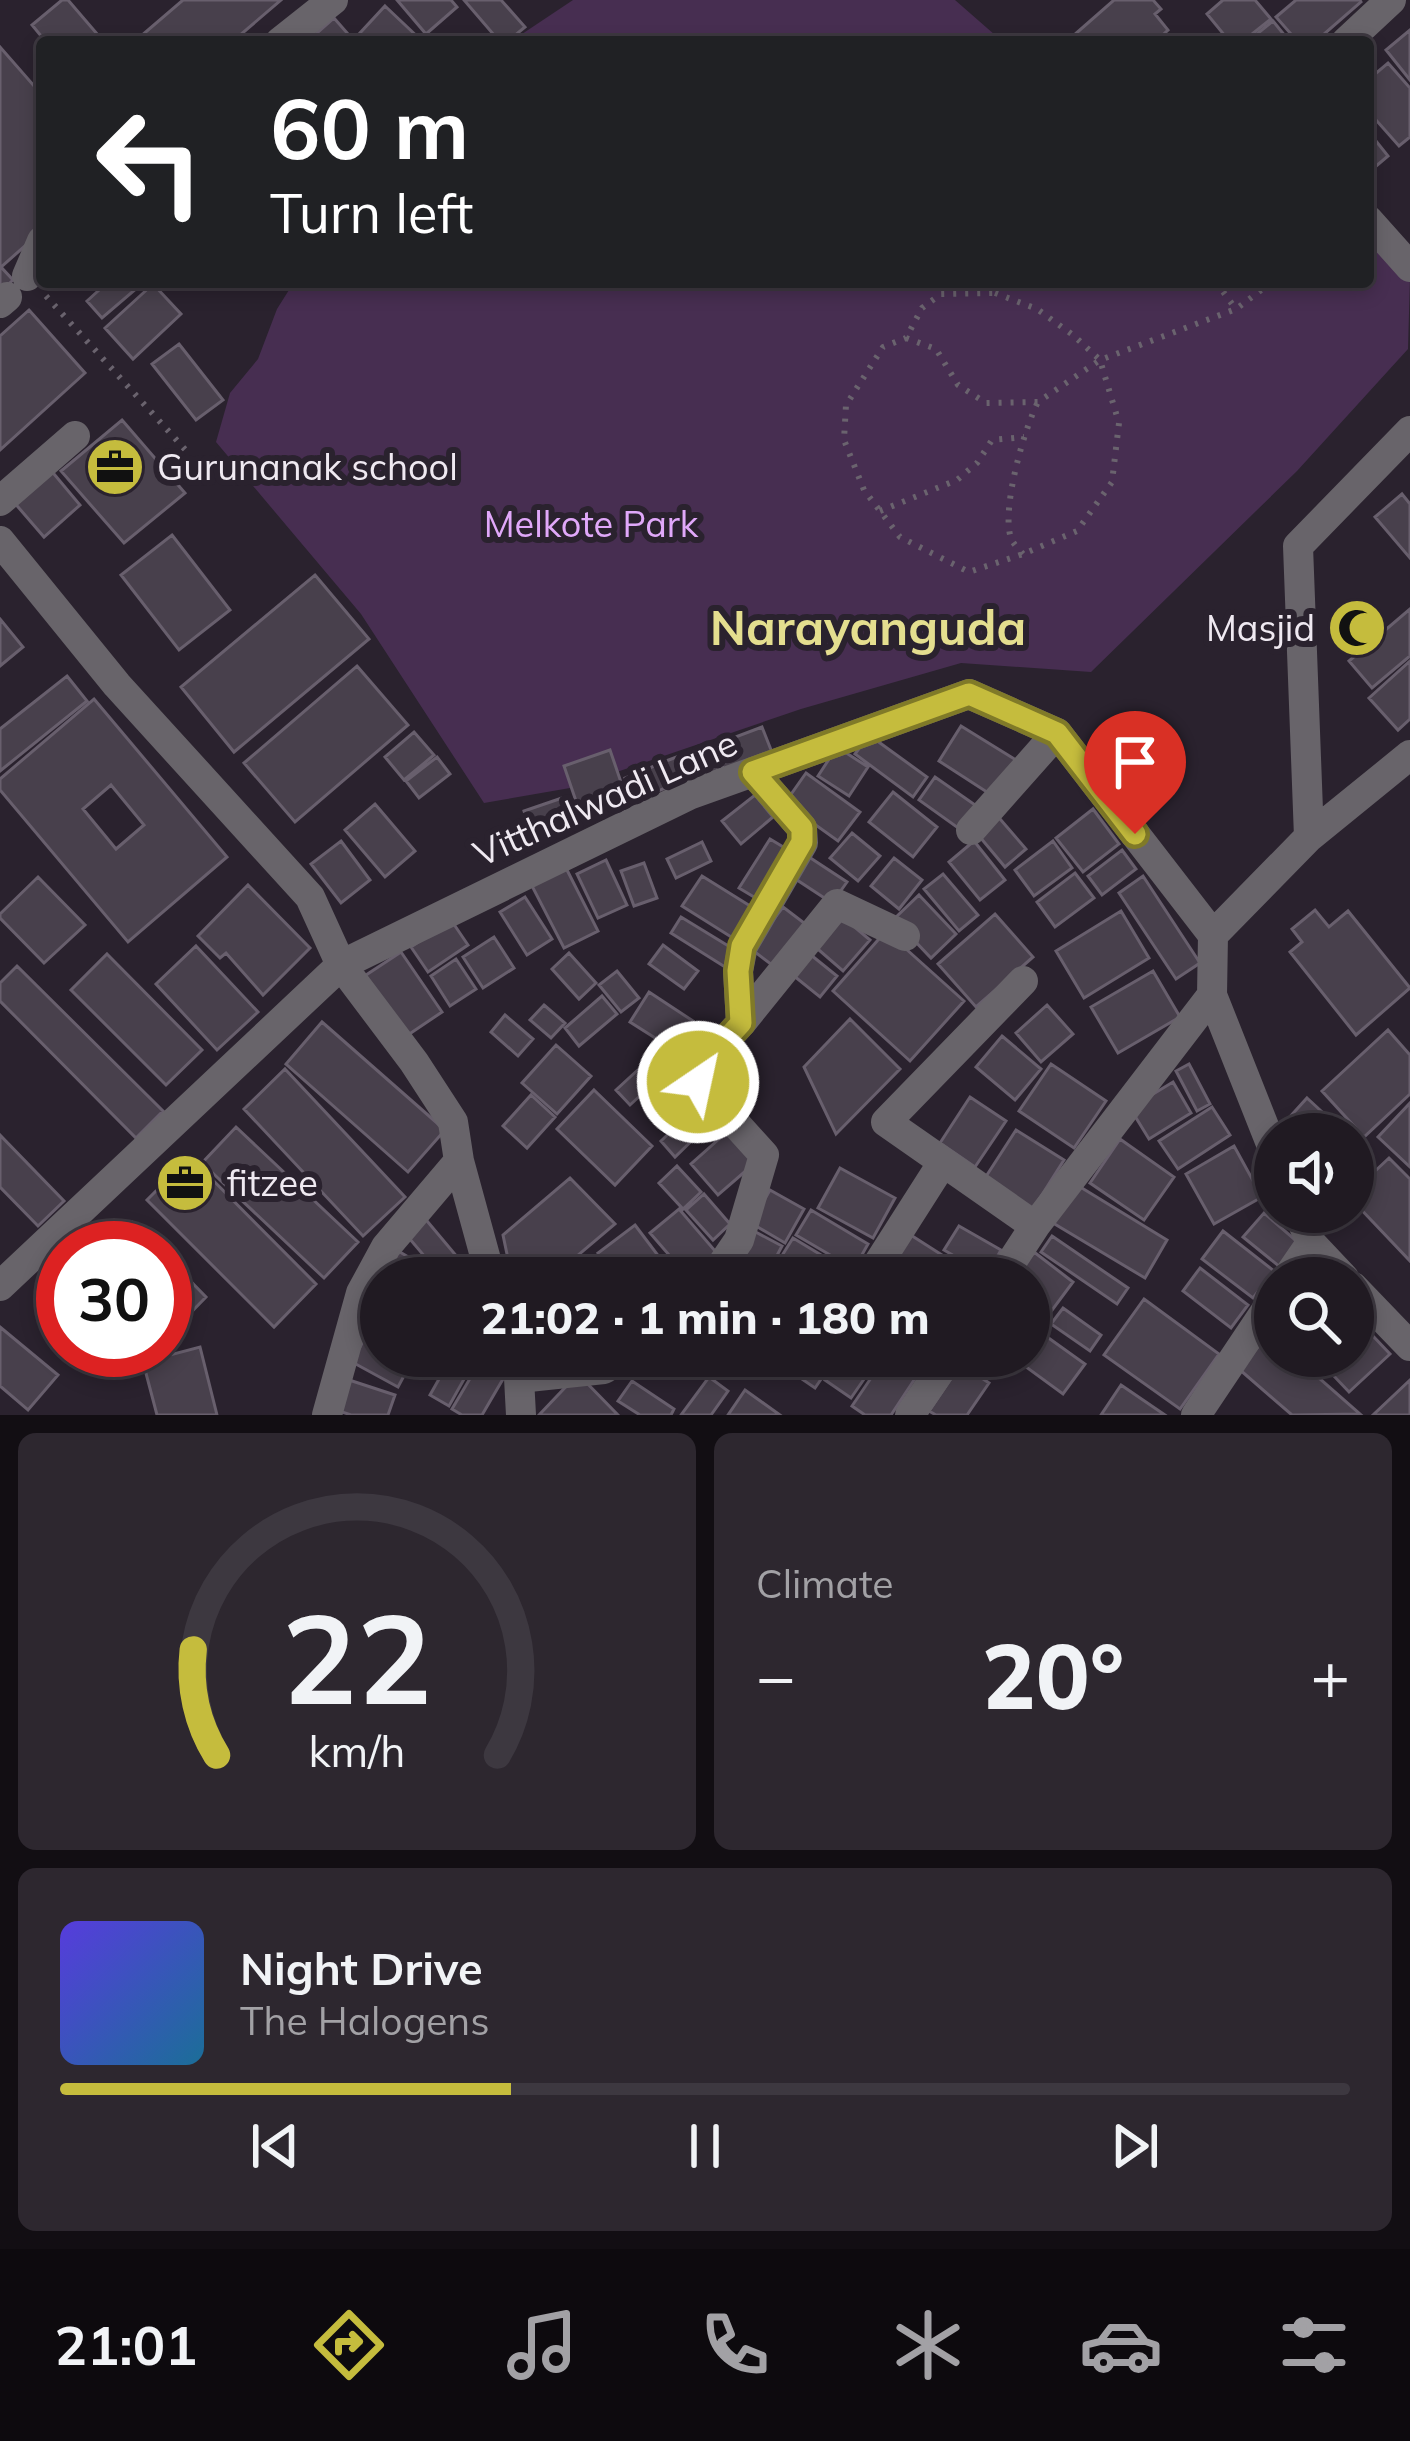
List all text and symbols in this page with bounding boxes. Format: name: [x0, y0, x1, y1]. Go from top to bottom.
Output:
text: 60 m: [270, 75, 469, 180]
icon: left: [72, 84, 228, 240]
text: Turn left: [270, 179, 473, 247]
office icon: Gurunanak school: [84, 436, 146, 498]
place label: Gurunanak school: [157, 444, 458, 489]
park label: Melkote Park: [484, 501, 699, 546]
district label: Narayanguda: [710, 597, 1026, 657]
mosque icon: Masjid: [1326, 597, 1388, 659]
place label: Masjid: [1206, 605, 1315, 650]
pin: [1084, 711, 1186, 834]
street label: Vitthalwadi Lane: [466, 719, 744, 876]
icon: arrive: [1102, 729, 1168, 795]
position arrow: [635, 1019, 761, 1145]
map controls: [1254, 1113, 1374, 1377]
button: sound: [1254, 1113, 1374, 1233]
office icon: fitzee: [154, 1152, 216, 1214]
place label: fitzee: [227, 1160, 318, 1205]
speed limit sign: 30: [36, 1221, 192, 1377]
button: search: [1254, 1257, 1374, 1377]
text: 21:02 · 1 min · 180 m: [480, 1289, 930, 1345]
text: Climate: [756, 1559, 894, 1608]
text: 22: [282, 1579, 432, 1735]
text: 20°: [982, 1619, 1124, 1732]
text: −: [756, 1634, 796, 1717]
text: +: [1310, 1634, 1350, 1717]
text: km/h: [308, 1723, 406, 1777]
text: Night Drive: [240, 1940, 483, 1996]
text: The Halogens: [240, 1996, 490, 2045]
icon: previous: [242, 2113, 308, 2179]
icon: pause: [672, 2113, 738, 2179]
icon: next: [1102, 2113, 1168, 2179]
icon: directions: [307, 2303, 391, 2387]
icon: music: [500, 2303, 584, 2387]
icon: phone: [693, 2303, 777, 2387]
icon: climate: [886, 2303, 970, 2387]
icon: car: [1079, 2303, 1163, 2387]
icon: filters: [1272, 2303, 1356, 2387]
text: 21:01: [55, 2311, 198, 2379]

